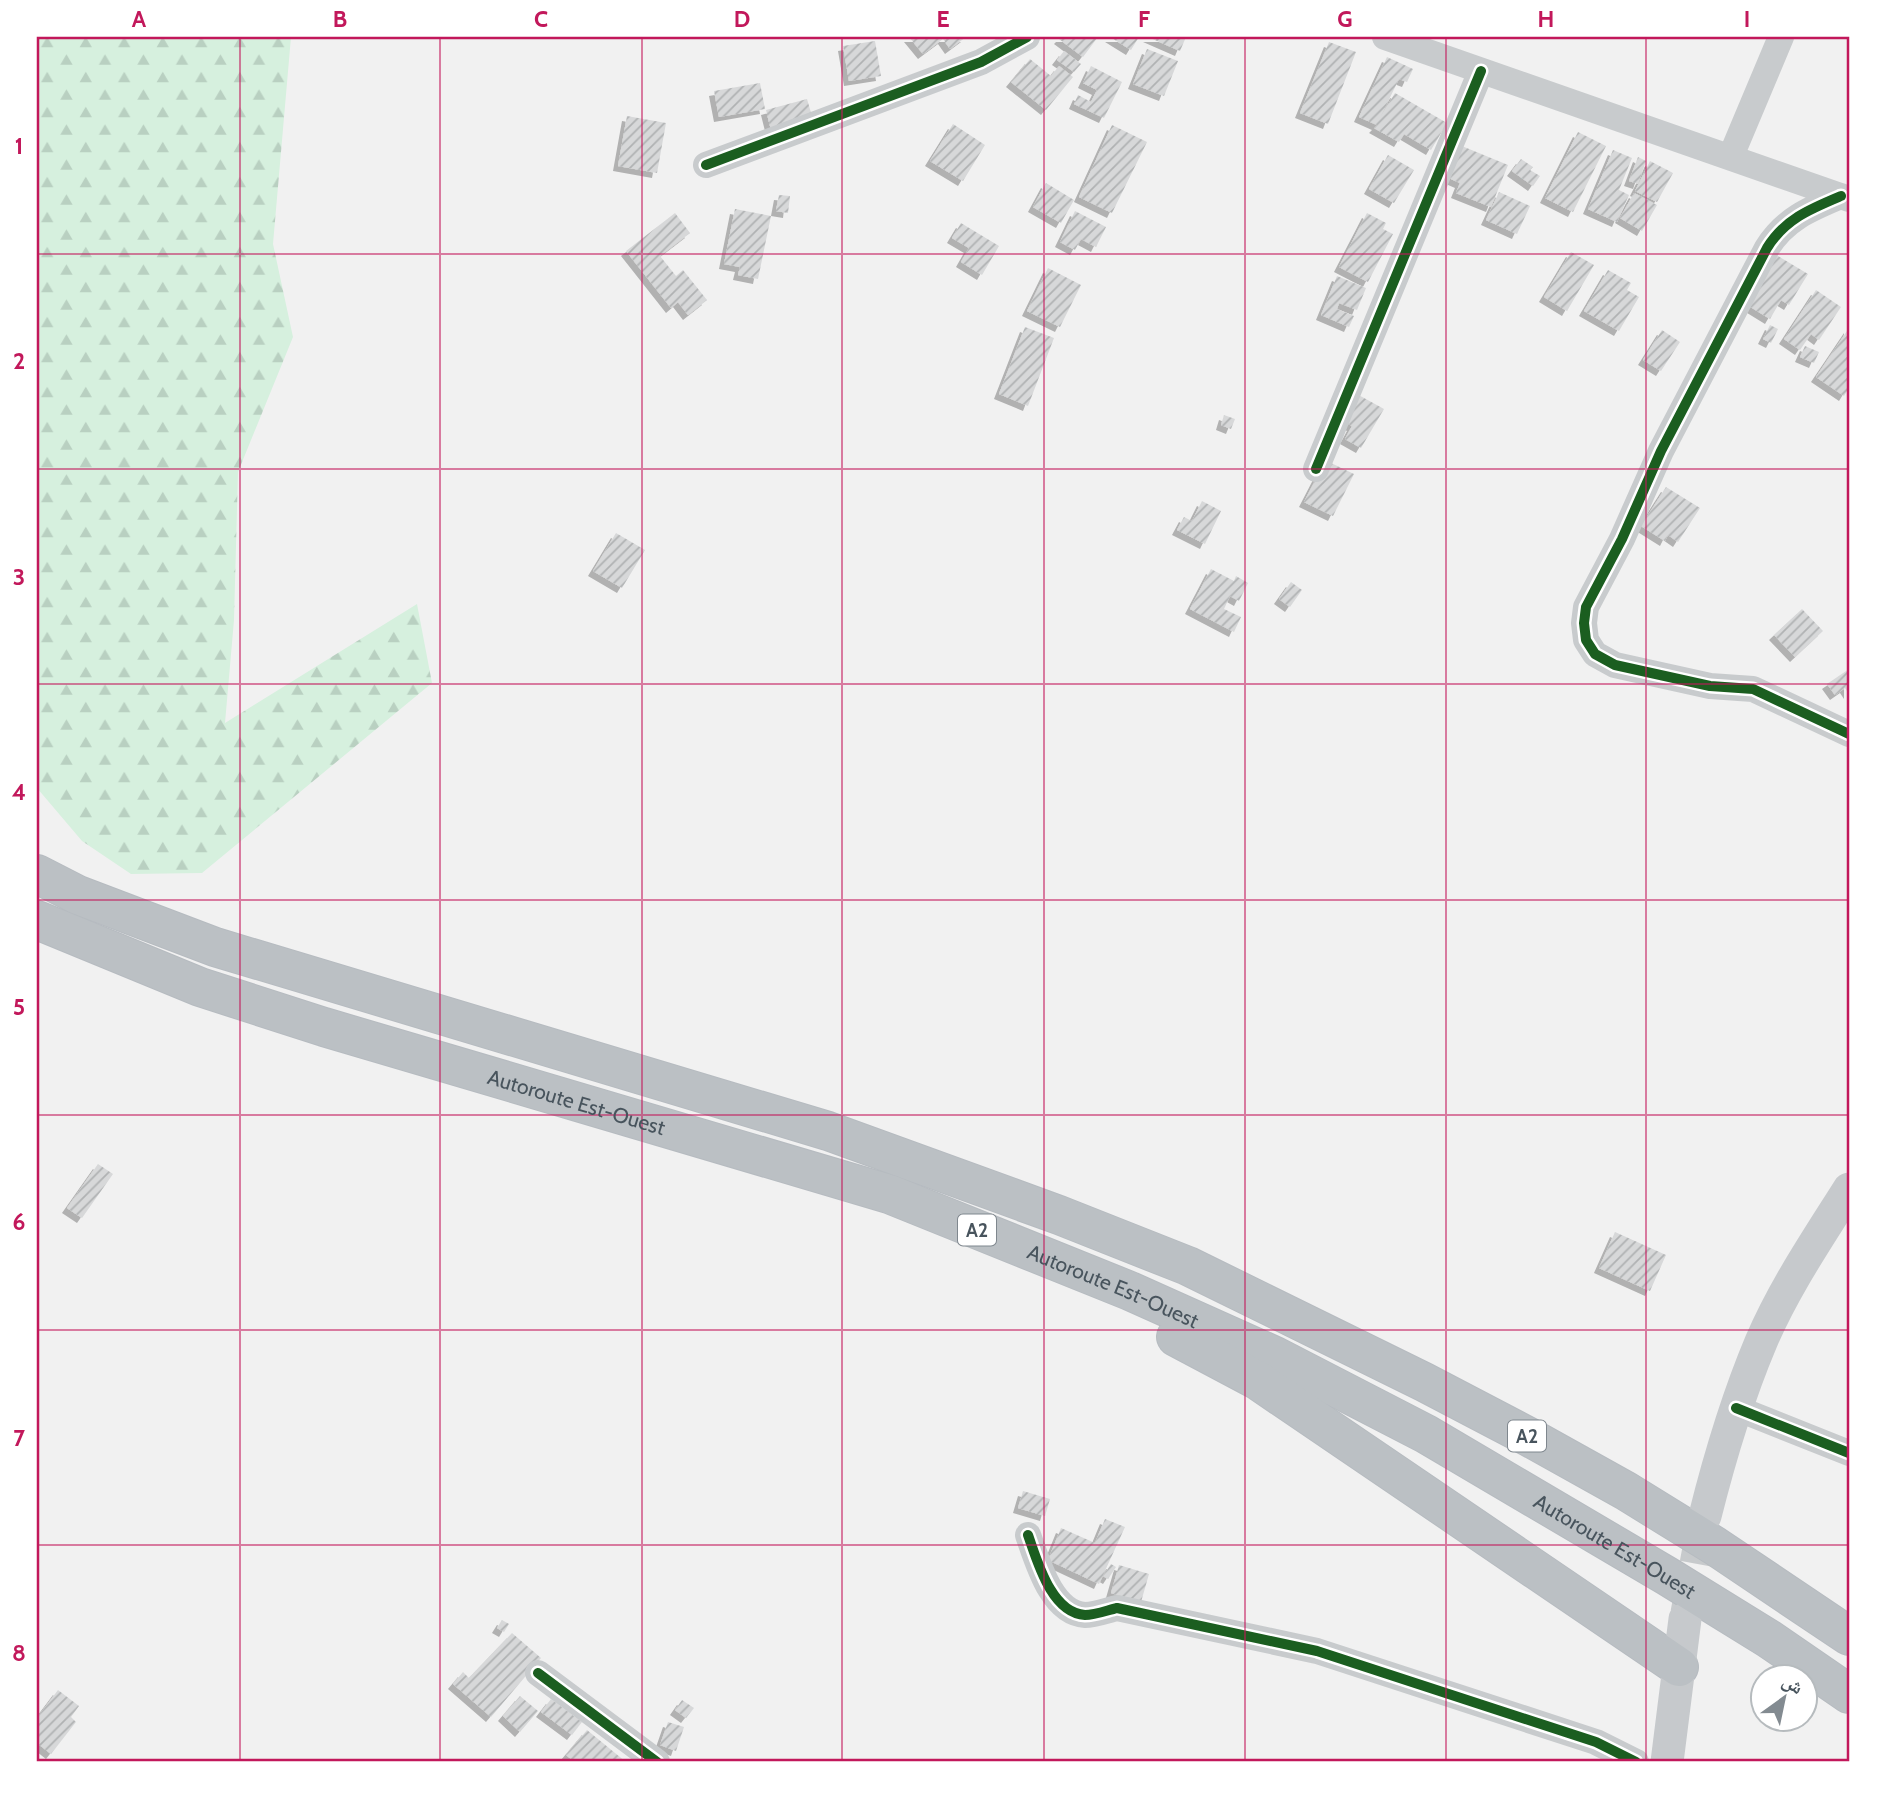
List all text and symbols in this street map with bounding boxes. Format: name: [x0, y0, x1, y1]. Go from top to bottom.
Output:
text: A: [132, 5, 147, 33]
text: B: [333, 5, 347, 33]
text: C: [534, 5, 548, 33]
text: D: [734, 5, 750, 33]
text: E: [936, 5, 950, 33]
text: F: [1138, 5, 1150, 33]
text: G: [1337, 5, 1353, 33]
text: H: [1538, 5, 1554, 33]
text: I: [1744, 5, 1750, 33]
text: 1: [15, 132, 23, 160]
text: 2: [13, 347, 25, 375]
text: 3: [13, 563, 25, 591]
text: 4: [12, 778, 26, 806]
text: 5: [13, 993, 25, 1021]
street label: Autoroute Est-Ouest: [485, 1064, 668, 1140]
text: 6: [13, 1208, 25, 1236]
road number: A2: [958, 1214, 996, 1246]
street label: Autoroute Est-Ouest: [1024, 1239, 1203, 1333]
road number: A2: [1508, 1420, 1546, 1452]
text: 7: [13, 1424, 25, 1452]
street label: Autoroute Est-Ouest: [1530, 1488, 1701, 1603]
text: 8: [12, 1639, 26, 1667]
north arrow: [1750, 1662, 1820, 1732]
text: ش: [1778, 1669, 1808, 1699]

